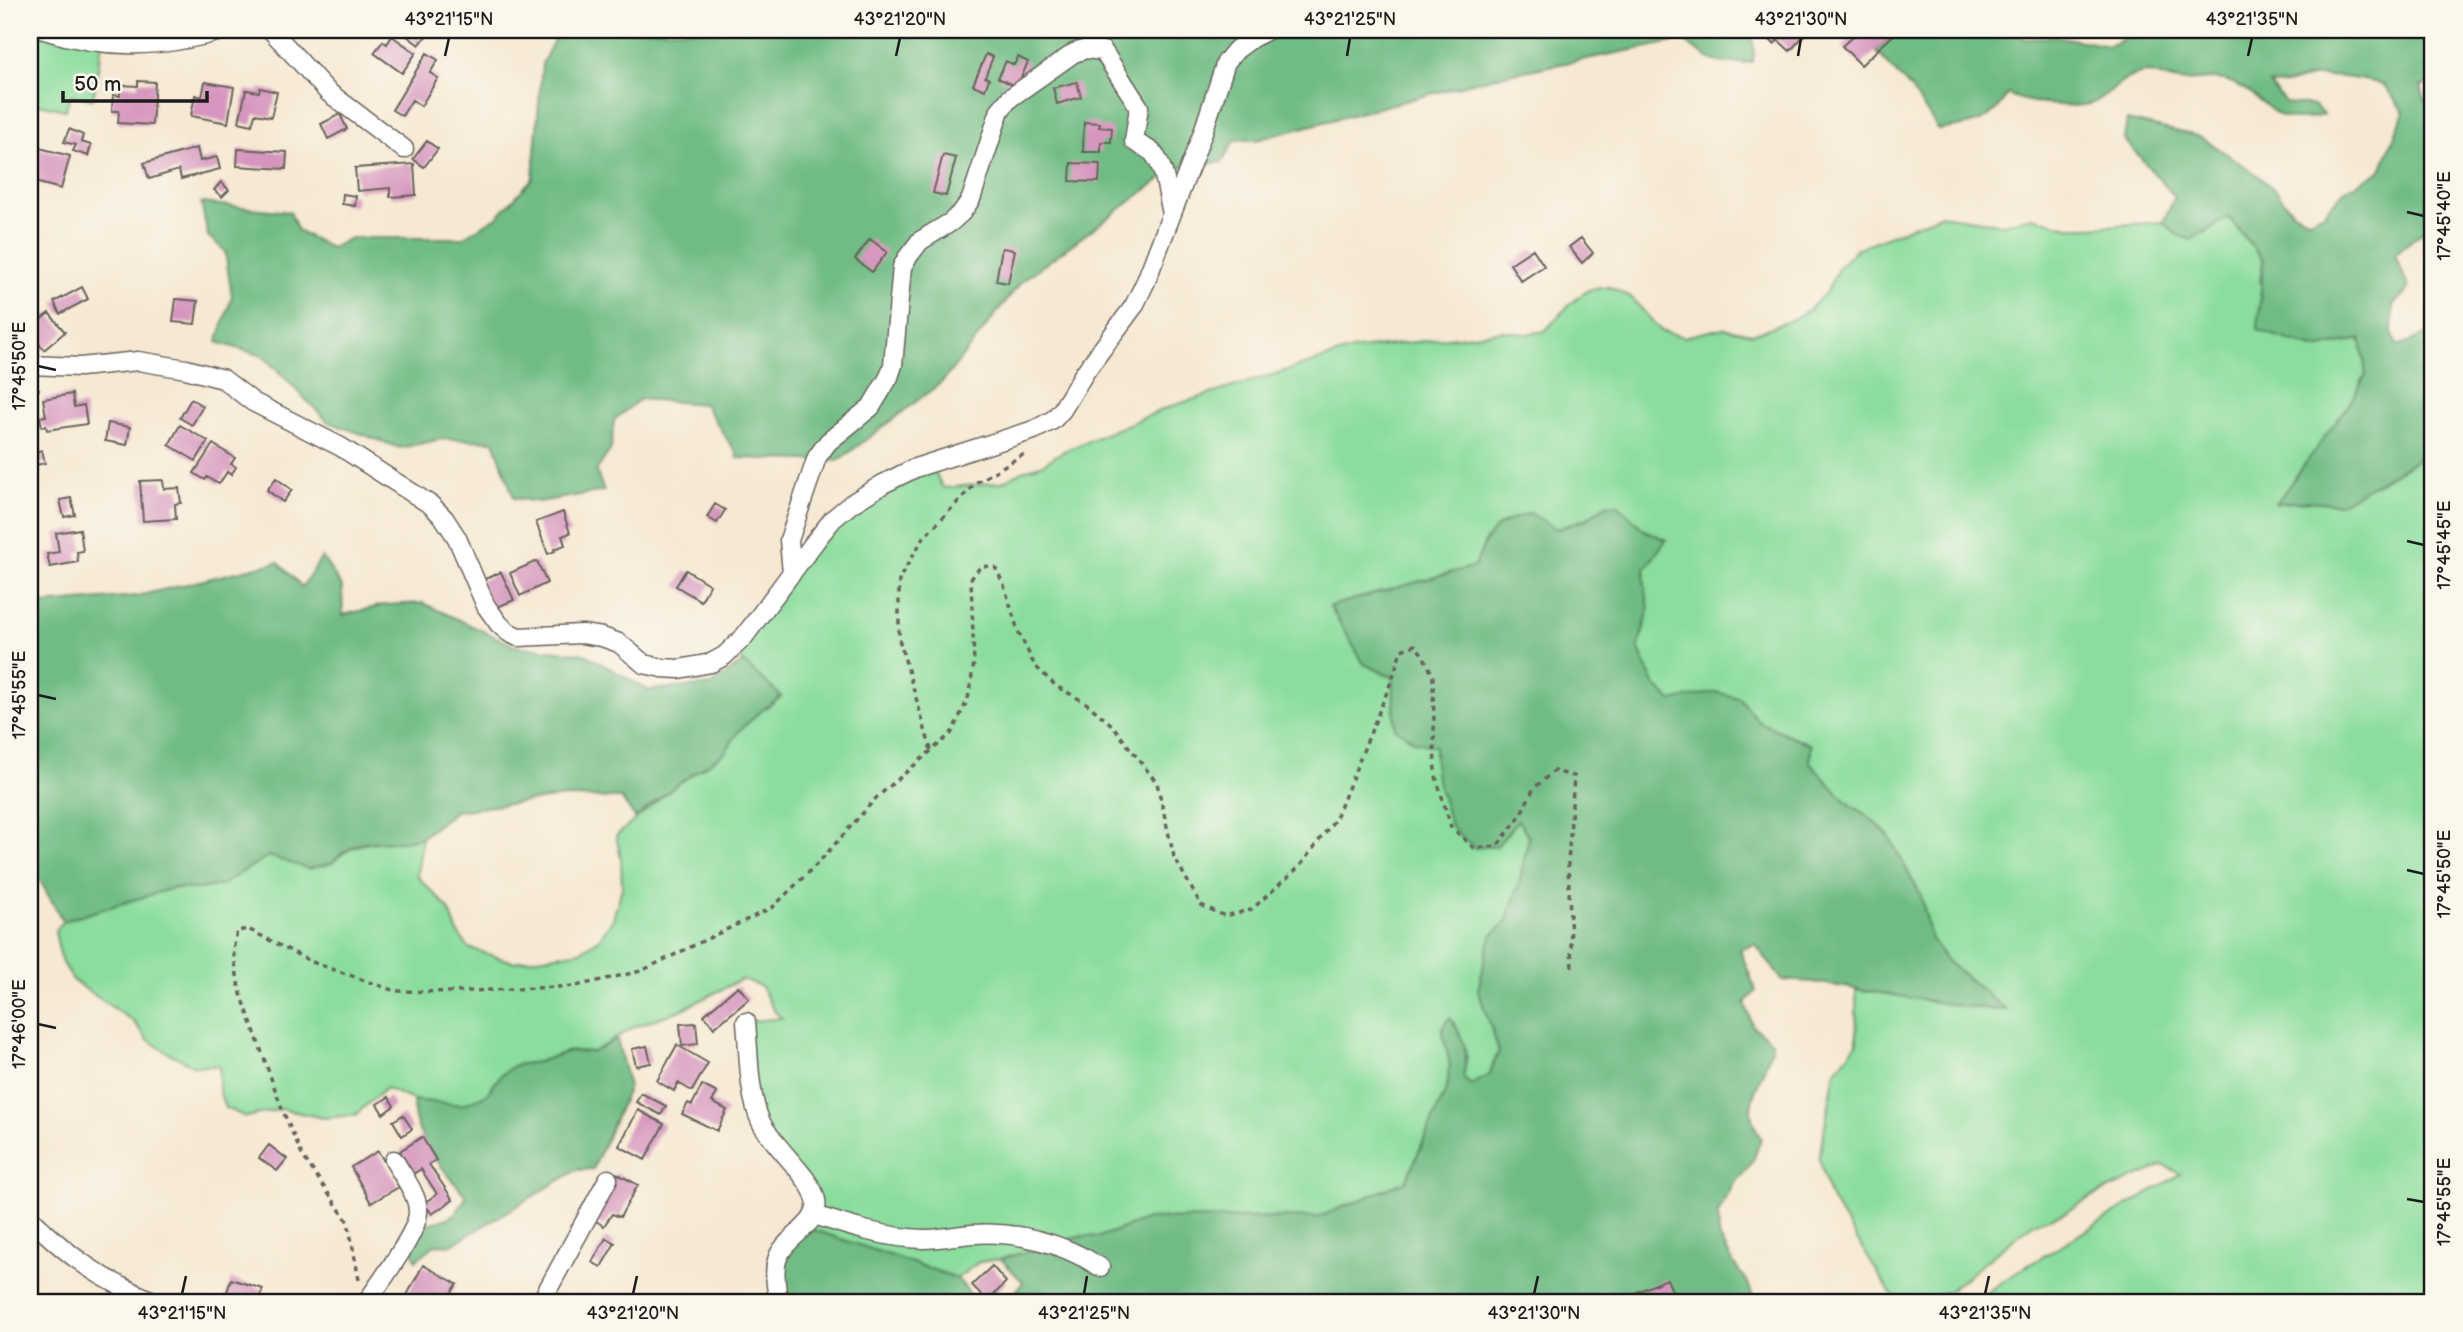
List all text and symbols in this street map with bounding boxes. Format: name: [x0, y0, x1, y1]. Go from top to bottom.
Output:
text: 43°21'15"N: [405, 9, 493, 30]
text: 43°21'20"N: [854, 9, 946, 30]
text: 43°21'25"N: [1304, 9, 1396, 30]
text: 43°21'30"N: [1754, 9, 1848, 30]
text: 43°21'35"N: [2206, 9, 2298, 30]
scale bar: [63, 60, 206, 104]
text: 50 m: [74, 72, 121, 97]
text: 17°45'40"E: [2434, 171, 2455, 261]
text: 17°45'50"E: [9, 321, 30, 410]
text: 17°45'45"E: [2434, 500, 2455, 590]
text: 17°45'55"E: [9, 651, 30, 739]
text: 17°45'50"E: [2434, 829, 2455, 918]
text: 17°46'00"E: [9, 979, 30, 1069]
text: 17°45'55"E: [2434, 1158, 2455, 1246]
text: 43°21'15"N: [138, 1303, 226, 1324]
text: 43°21'20"N: [587, 1303, 679, 1324]
text: 43°21'25"N: [1038, 1303, 1130, 1324]
text: 43°21'30"N: [1487, 1303, 1581, 1324]
text: 43°21'35"N: [1939, 1303, 2031, 1324]

